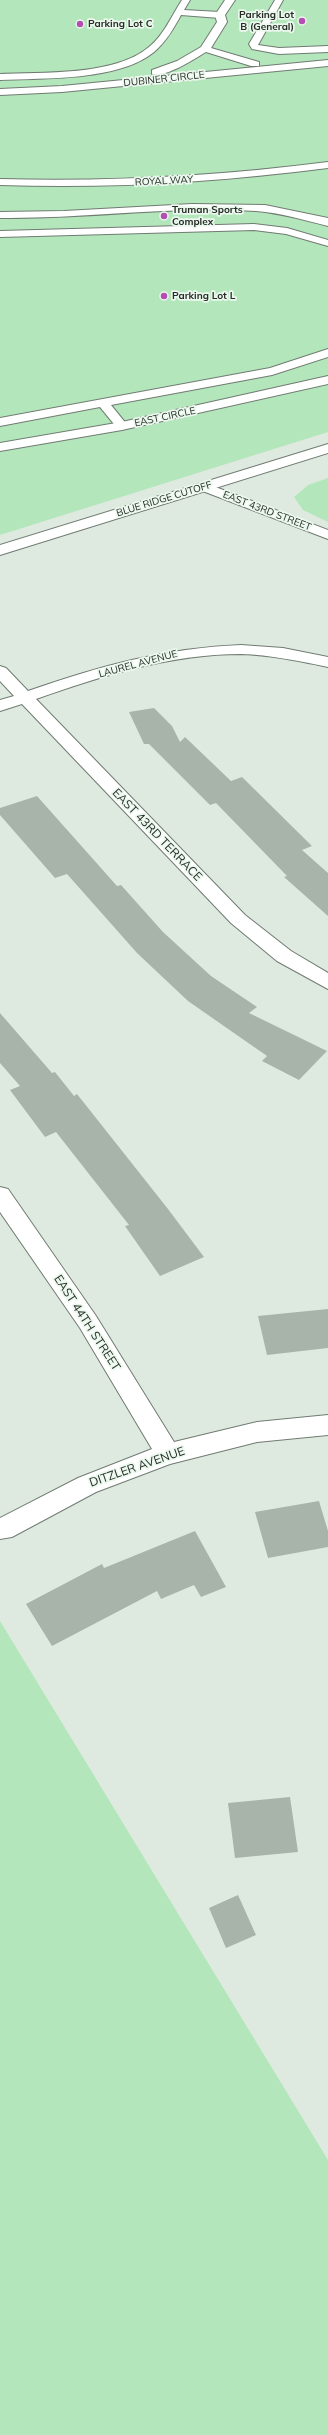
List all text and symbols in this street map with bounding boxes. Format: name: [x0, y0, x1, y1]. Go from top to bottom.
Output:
place label: Parking Lot B (General): [239, 9, 294, 32]
marker: Parking Lot B (General): [297, 16, 307, 26]
place label: Parking Lot C: [88, 18, 152, 30]
marker: Parking Lot C: [75, 19, 85, 29]
street label: DUBINER CIRCLE: [123, 69, 205, 89]
street label: ROYAL WAY: [135, 173, 193, 189]
place label: Truman Sports Complex: [172, 204, 243, 228]
marker: Truman Sports Complex: [159, 211, 169, 221]
place label: Parking Lot L: [172, 290, 235, 302]
marker: Parking Lot L: [159, 291, 169, 301]
street label: EAST CIRCLE: [133, 405, 197, 429]
street label: BLUE RIDGE CUTOFF: [115, 479, 213, 519]
street label: EAST 43RD STREET: [221, 489, 313, 533]
street label: LAUREL AVENUE: [97, 648, 179, 680]
street label: EAST 43RD TERRACE: [109, 786, 205, 884]
street label: EAST 44TH STREET: [51, 1272, 123, 1374]
street label: DITZLER AVENUE: [87, 1444, 187, 1490]

